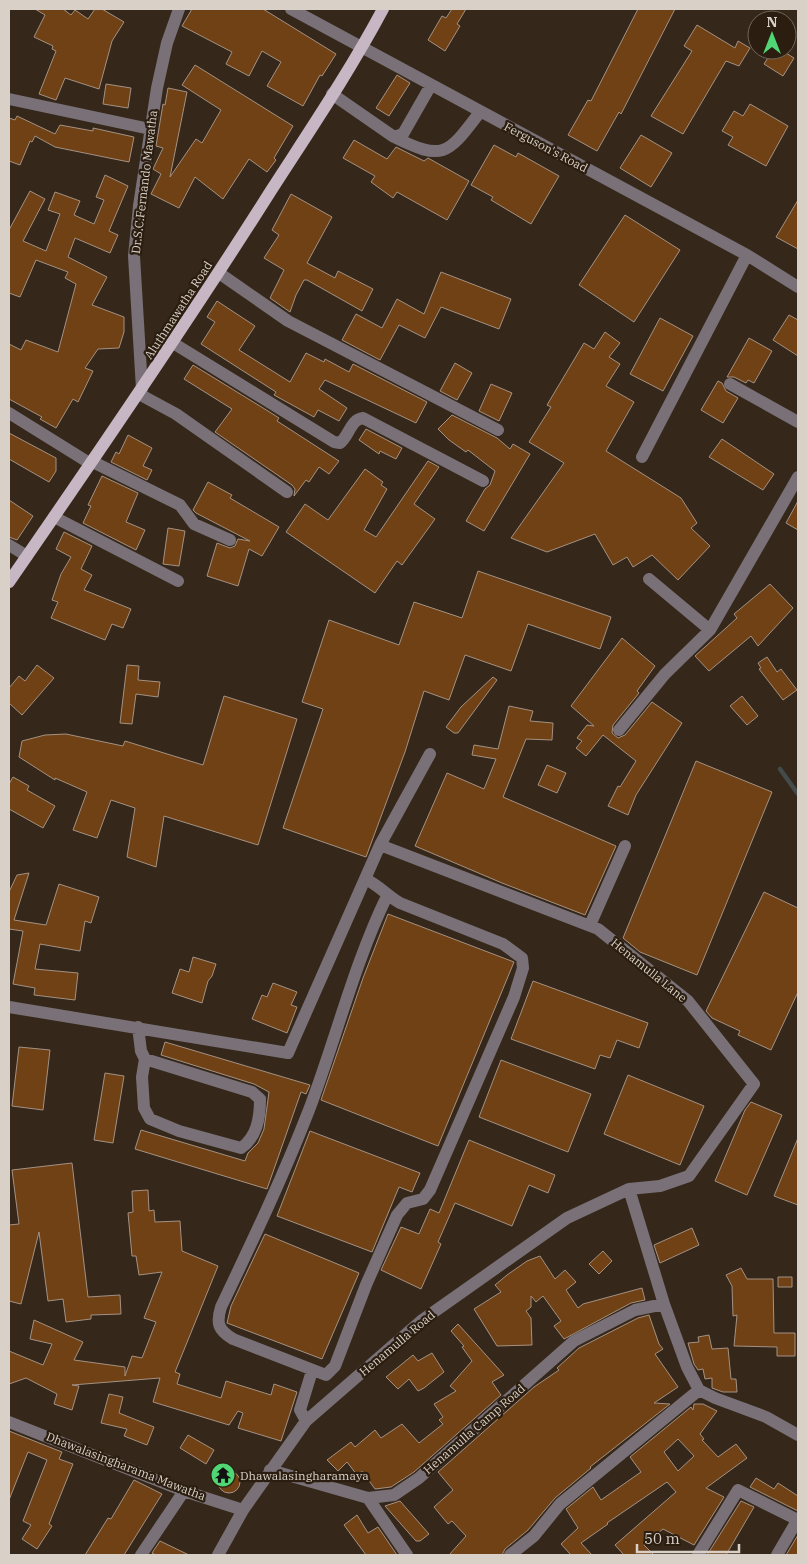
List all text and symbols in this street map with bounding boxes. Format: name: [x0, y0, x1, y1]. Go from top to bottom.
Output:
north arrow: [747, 10, 797, 60]
text: N: [766, 13, 778, 31]
street label: Dr.S.C.Fernando Mawatha: [128, 109, 160, 255]
street label: Ferguson's Road: [502, 119, 590, 175]
street label: Aluthmawatha Road: [141, 258, 215, 362]
street label: Henamulla Lane: [608, 935, 690, 1005]
street label: Henamulla Road: [356, 1307, 438, 1379]
street label: Henamulla Camp Road: [420, 1381, 528, 1477]
street label: Dhawalasingharama Mawatha: [44, 1429, 208, 1504]
temple icon: Dhawalasingharamaya: [210, 1462, 236, 1488]
place label: Dhawalasingharamaya: [240, 1468, 369, 1483]
scale bar: [637, 1522, 740, 1554]
text: 50 m: [644, 1529, 680, 1548]

